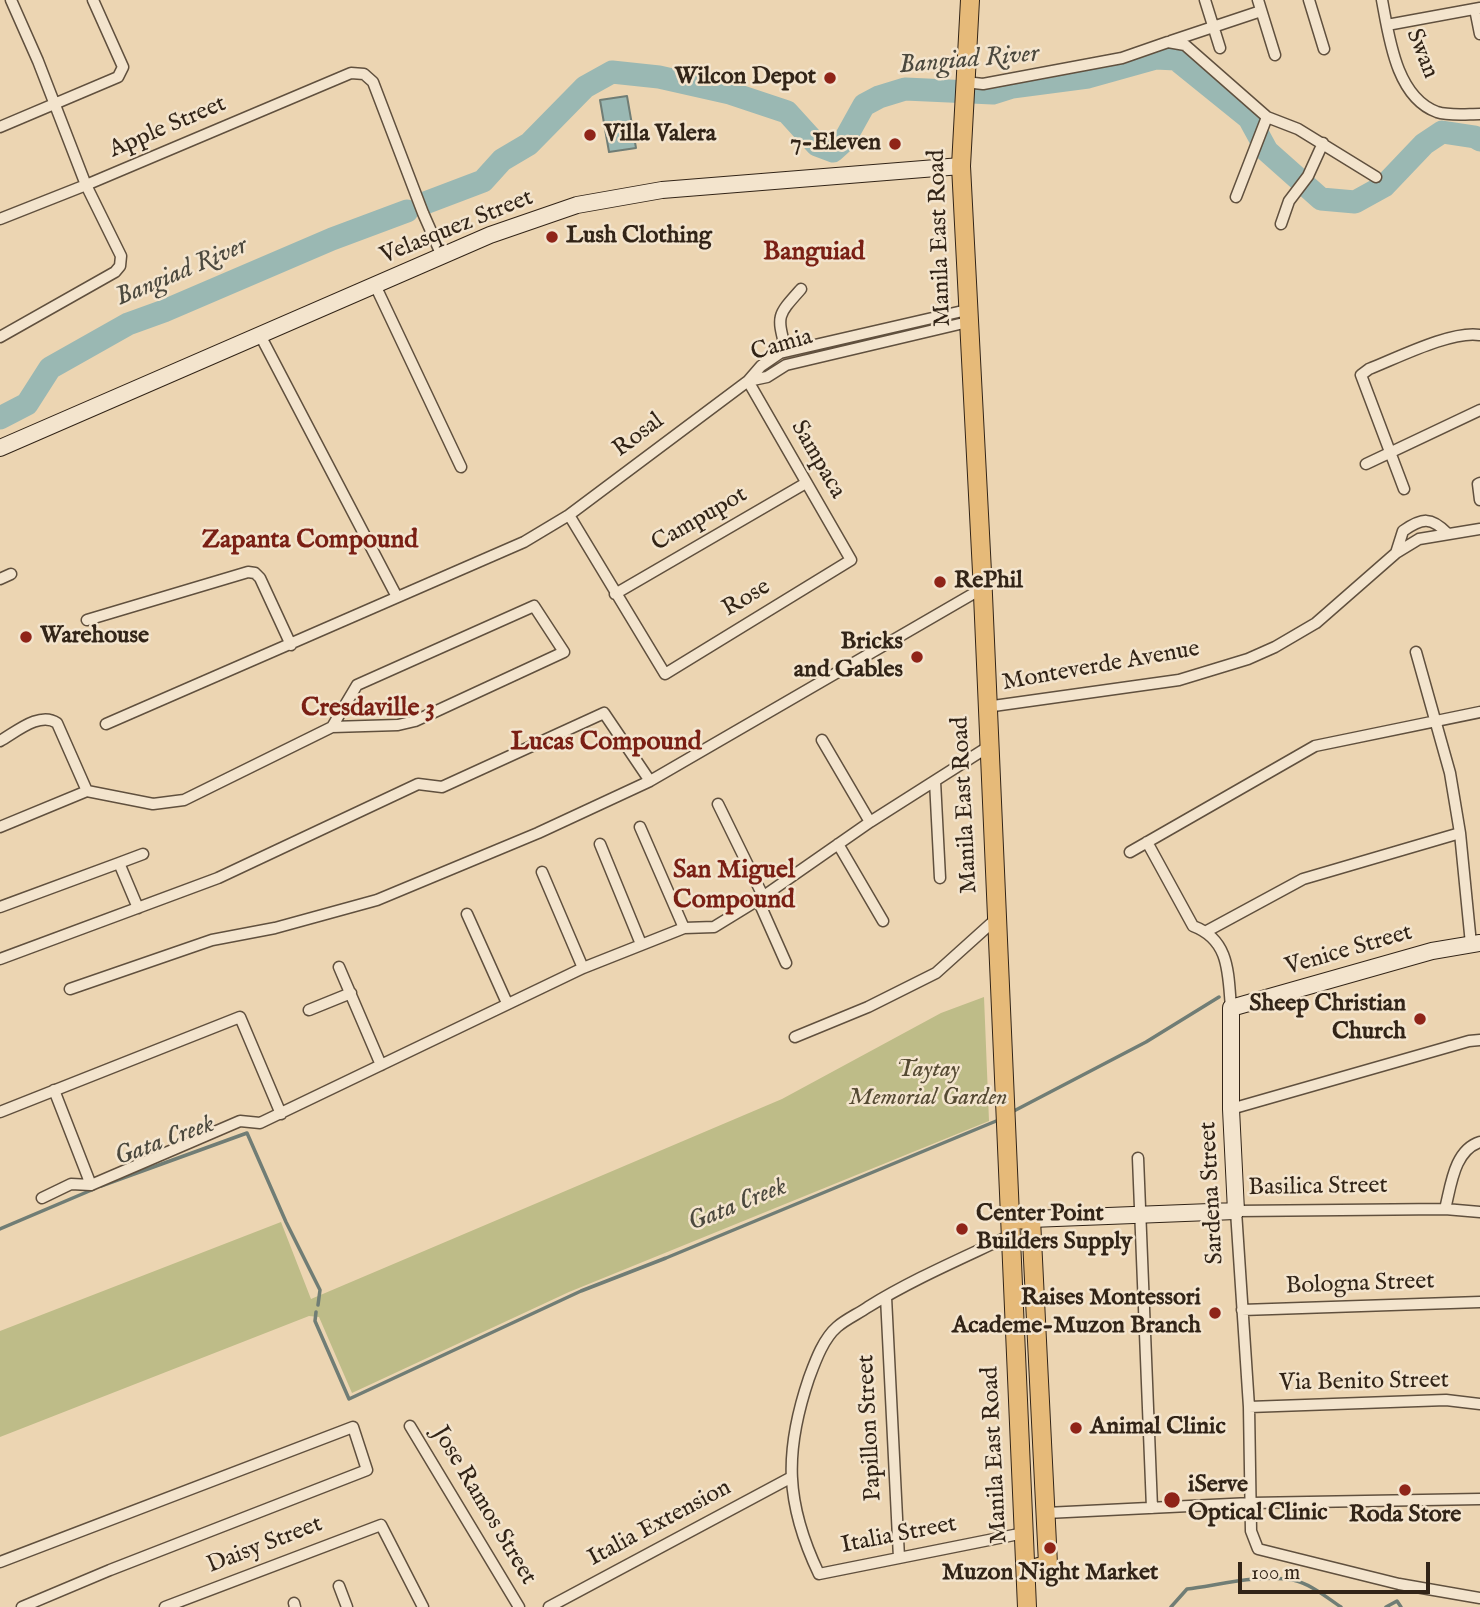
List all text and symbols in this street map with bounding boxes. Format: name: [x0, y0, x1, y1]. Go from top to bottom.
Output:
street label: Swan: [1398, 25, 1444, 83]
water label: Bangiad River: [898, 39, 1040, 83]
place label: Wilcon Depot: [675, 64, 816, 92]
marker: Wilcon Depot: [822, 70, 838, 86]
street label: Apple Street: [105, 90, 231, 166]
place label: Villa Valera: [604, 121, 716, 149]
marker: Villa Valera: [582, 127, 598, 143]
place label: 7-Eleven: [790, 130, 881, 158]
marker: 7-Eleven: [887, 136, 903, 152]
street label: Manila East Road: [924, 149, 958, 327]
street label: Velasquez Street: [376, 184, 538, 272]
place label: Lush Clothing: [566, 223, 712, 251]
marker: Lush Clothing: [544, 229, 560, 245]
water label: Bangiad River: [111, 231, 253, 315]
district label: Banguiad: [763, 238, 865, 270]
street label: Camia: [748, 323, 816, 369]
street label: Rosal: [608, 408, 670, 464]
street label: Sampaca: [783, 416, 851, 504]
street label: Campupot: [647, 481, 753, 559]
district label: Zapanta Compound: [202, 526, 418, 558]
place label: RePhil: [954, 568, 1023, 596]
street label: Rose: [718, 574, 776, 624]
marker: RePhil: [932, 574, 948, 590]
place label: Warehouse: [40, 623, 149, 651]
marker: Warehouse: [18, 629, 34, 645]
place label: Bricks and Gables: [794, 629, 903, 685]
street label: Monteverde Avenue: [1000, 635, 1202, 699]
marker: Bricks and Gables: [909, 649, 925, 665]
district label: Cresdaville 3: [301, 694, 435, 726]
street label: Manila East Road: [947, 716, 985, 894]
district label: Lucas Compound: [510, 728, 702, 760]
district label: San Miguel Compound: [673, 856, 795, 917]
street label: Venice Street: [1282, 919, 1416, 983]
place label: Sheep Christian Church: [1249, 991, 1406, 1047]
marker: Sheep Christian Church: [1412, 1011, 1428, 1027]
park label: Taytay Memorial Garden: [848, 1057, 1008, 1113]
water label: Gata Creek: [111, 1110, 219, 1174]
street label: Sardena Street: [1195, 1121, 1231, 1265]
water label: Gata Creek: [684, 1172, 792, 1240]
street label: Basilica Street: [1248, 1172, 1388, 1204]
place label: Center Point Builders Supply: [976, 1201, 1132, 1257]
marker: Center Point Builders Supply: [954, 1221, 970, 1237]
street label: Bologna Street: [1285, 1268, 1435, 1302]
place label: Raises Montessori Academe-Muzon Branch: [952, 1285, 1201, 1341]
marker: Raises Montessori Academe-Muzon Branch: [1207, 1305, 1223, 1321]
street label: Papillon Street: [853, 1354, 889, 1502]
street label: Manila East Road: [977, 1366, 1015, 1544]
street label: Via Benito Street: [1279, 1367, 1449, 1399]
place label: Animal Clinic: [1090, 1414, 1226, 1442]
marker: Animal Clinic: [1068, 1420, 1084, 1436]
street label: Jose Ramos Street: [424, 1421, 542, 1591]
place label: iServe Optical Clinic: [1188, 1472, 1328, 1528]
street label: Italia Extension: [583, 1474, 737, 1574]
marker: Roda Store: [1397, 1482, 1413, 1498]
marker: iServe Optical Clinic: [1162, 1490, 1182, 1510]
place label: Roda Store: [1349, 1502, 1461, 1530]
street label: Daisy Street: [203, 1511, 327, 1581]
street label: Italia Street: [839, 1511, 959, 1561]
marker: Muzon Night Market: [1042, 1540, 1058, 1556]
scale bar: [1242, 1548, 1434, 1592]
place label: Muzon Night Market: [942, 1560, 1158, 1588]
text: 100 m: [1251, 1560, 1300, 1587]

